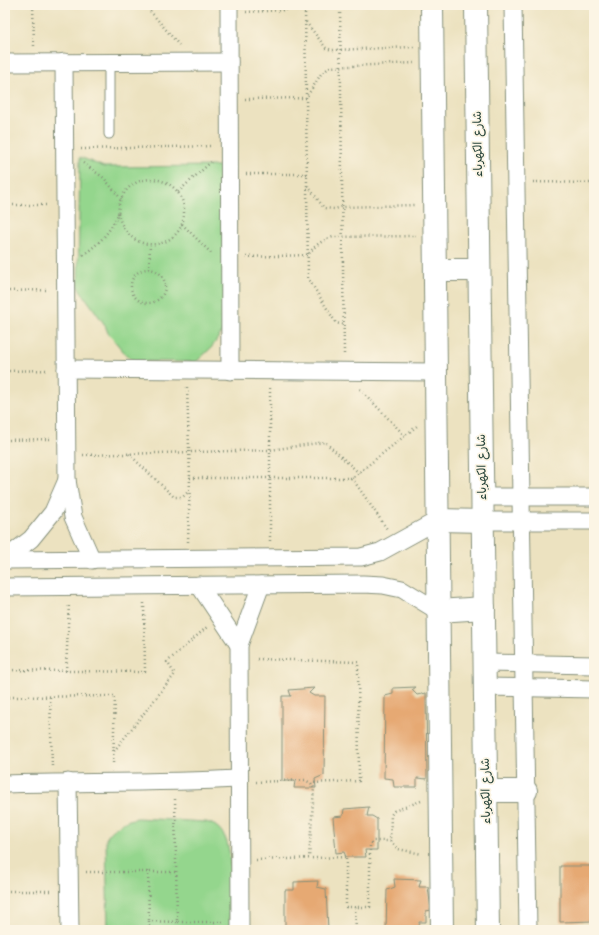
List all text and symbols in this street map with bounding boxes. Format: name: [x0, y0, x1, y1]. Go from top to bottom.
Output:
street label: شارع الكهرباء: [469, 111, 487, 177]
street label: شارع الكهرباء: [473, 434, 491, 500]
street label: شارع الكهرباء: [477, 758, 495, 824]

